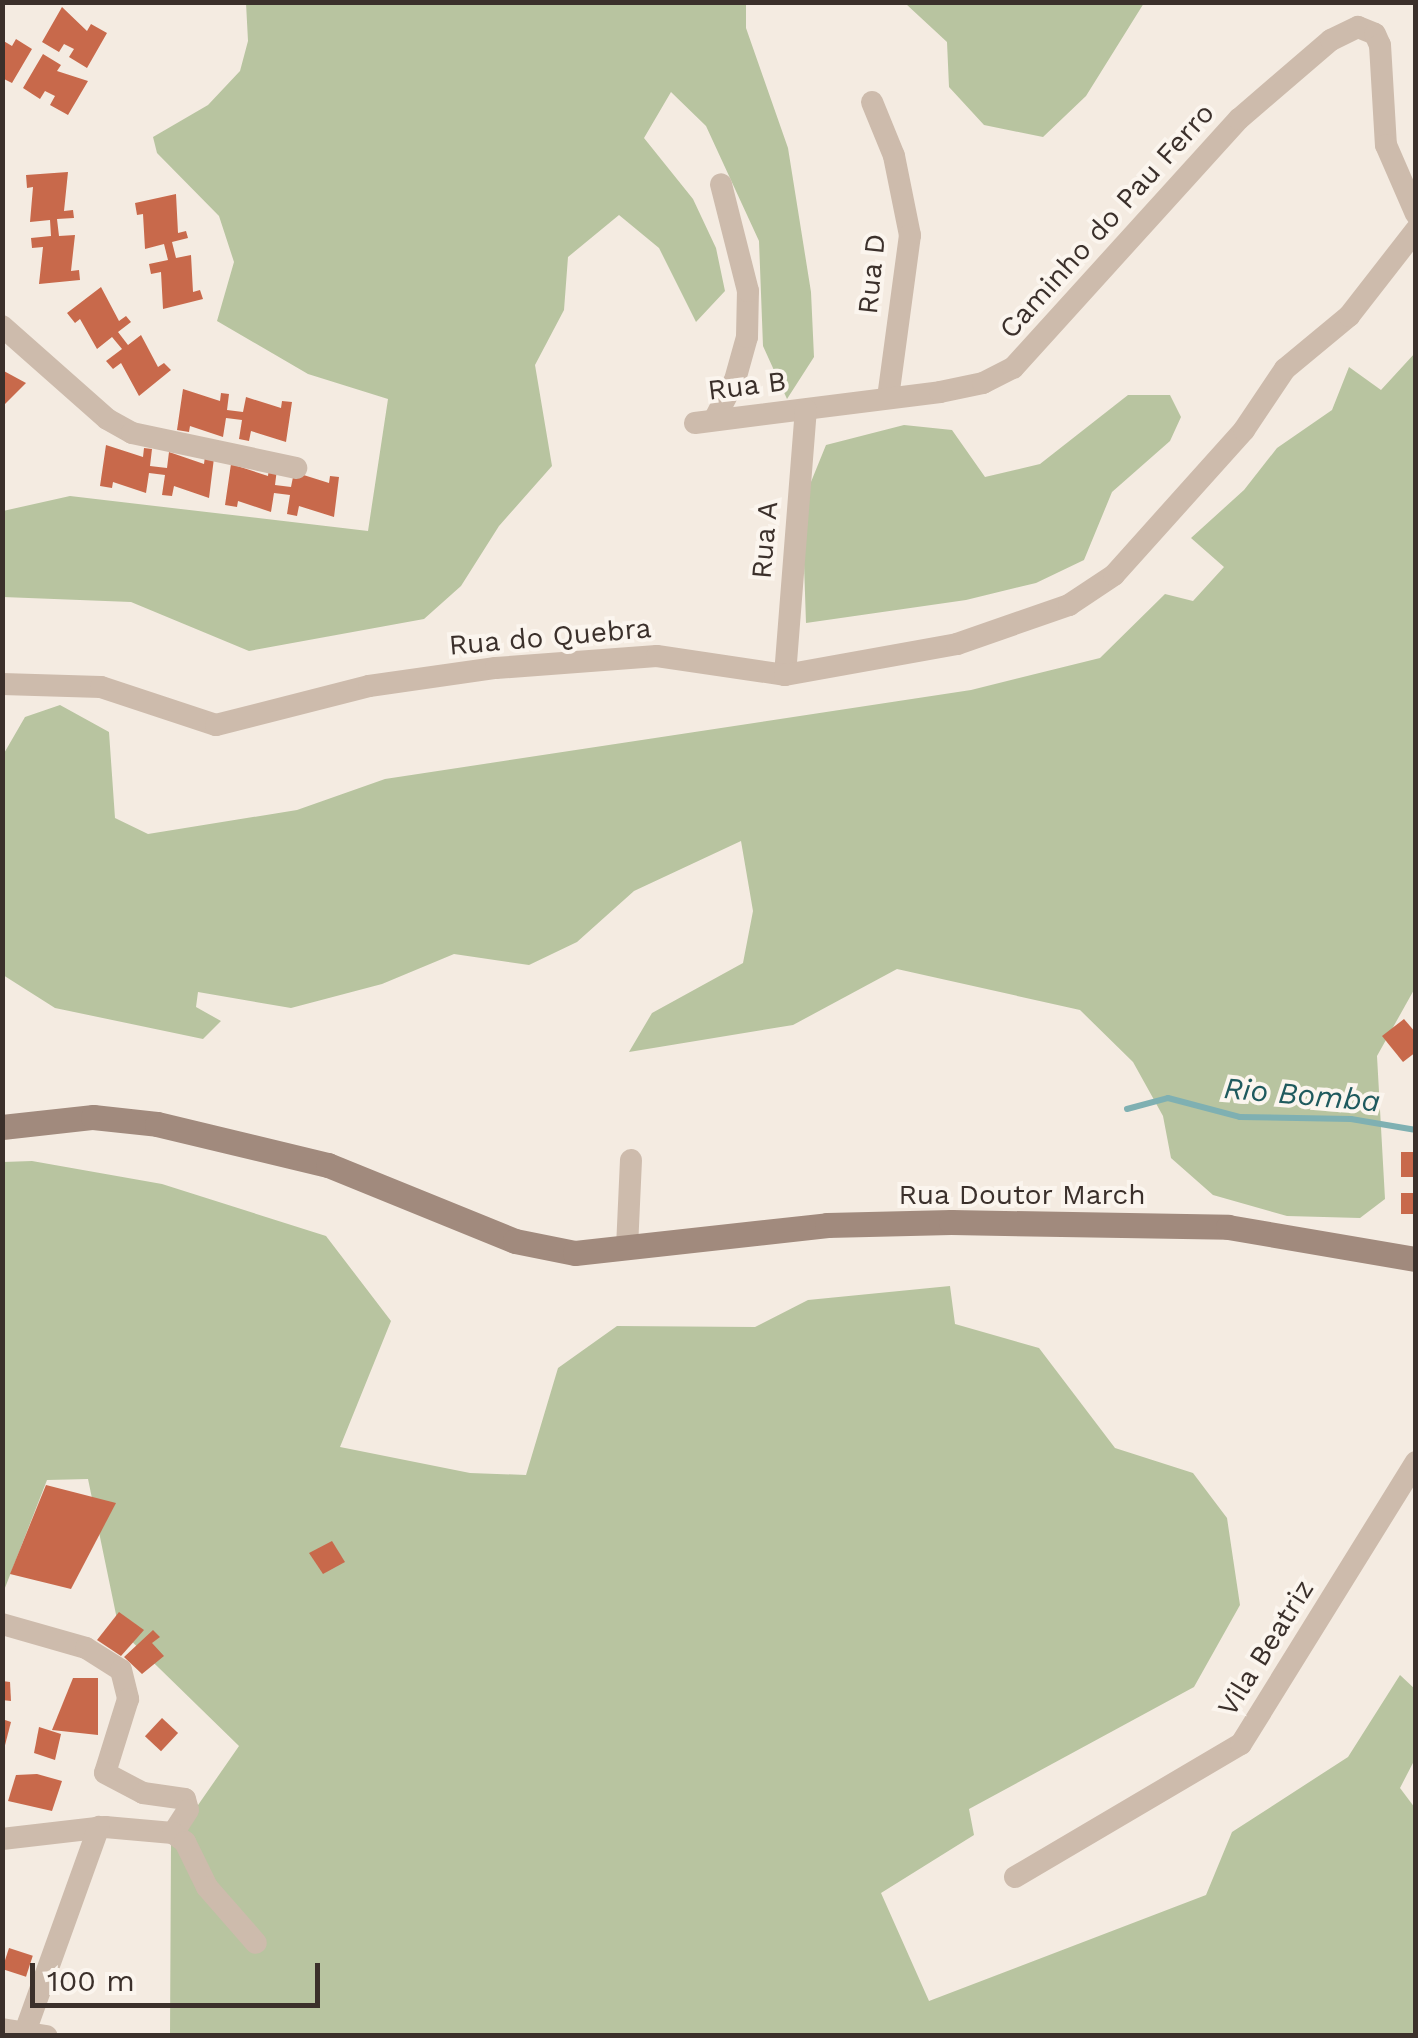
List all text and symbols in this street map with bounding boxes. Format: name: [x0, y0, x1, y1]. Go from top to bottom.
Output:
street label: Caminho do Pau Ferro: [993, 97, 1221, 345]
street label: Rua D: [851, 232, 893, 316]
street label: Rua B: [706, 364, 788, 408]
street label: Rua A: [745, 499, 785, 581]
street label: Rua do Quebra: [447, 611, 653, 663]
water label: Rio Bomba: [1222, 1070, 1382, 1120]
street label: Rua Doutor March: [898, 1178, 1146, 1212]
street label: Vila Beatriz: [1211, 1573, 1321, 1723]
scale bar: [35, 1943, 325, 2005]
text: 100 m: [47, 1963, 135, 1998]

